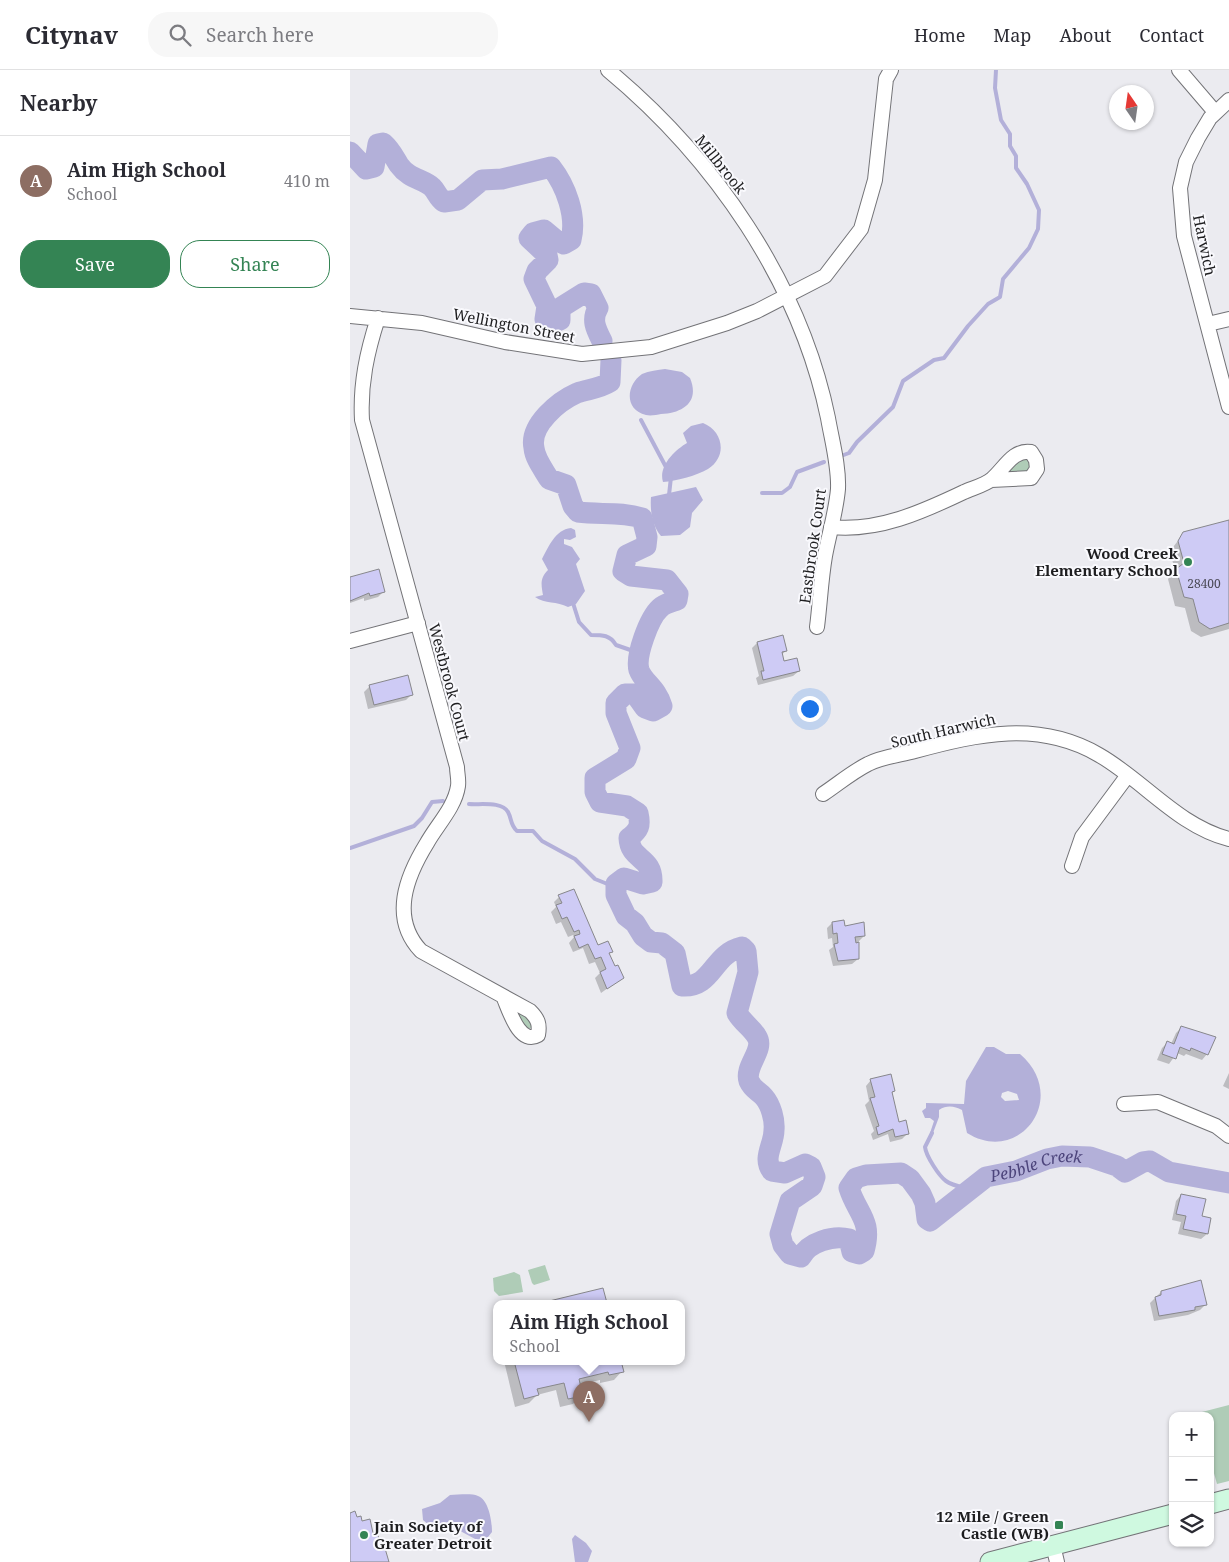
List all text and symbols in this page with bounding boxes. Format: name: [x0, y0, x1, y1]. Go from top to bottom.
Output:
search box: [148, 12, 498, 57]
text: Citynav: [25, 18, 118, 51]
icon: search: [166, 21, 194, 49]
text: Search here: [206, 22, 314, 48]
text: Home: [914, 23, 965, 47]
text: Map: [993, 23, 1031, 47]
text: About: [1059, 23, 1111, 47]
text: Contact: [1139, 23, 1204, 47]
north arrow: [1109, 85, 1154, 130]
text: Nearby: [20, 89, 98, 117]
street label: Millbrook: [691, 130, 751, 198]
text: Aim High School: [67, 157, 226, 183]
text: A: [30, 170, 42, 192]
text: 410 m: [284, 170, 330, 192]
text: School: [67, 183, 117, 205]
street label: Harwich: [1189, 213, 1221, 278]
button: Save: [20, 240, 170, 288]
button: Share: [180, 240, 330, 288]
street label: Wellington Street: [451, 303, 577, 347]
street label: Eastbrook Court: [794, 487, 830, 605]
place label: Wood Creek Elementary School: [1035, 543, 1179, 580]
marker: Wood Creek Elementary School: [1182, 556, 1194, 568]
house number: 28400: [1187, 575, 1221, 592]
street label: Westbrook Court: [425, 621, 475, 743]
your location: [797, 696, 823, 722]
street label: South Harwich: [889, 708, 998, 752]
water label: Pebble Creek: [987, 1145, 1083, 1187]
popup: [493, 1300, 685, 1365]
text: Aim High School: [510, 1309, 668, 1335]
text: School: [510, 1335, 560, 1357]
pin: A: [573, 1381, 605, 1422]
map controls: [1169, 1412, 1214, 1547]
button: +: [1169, 1412, 1214, 1457]
button: −: [1169, 1457, 1214, 1502]
button: layers: [1169, 1502, 1214, 1547]
place label: 12 Mile / Green Castle (WB): [936, 1506, 1049, 1543]
place label: Jain Society of Greater Detroit: [373, 1516, 492, 1553]
marker: 12 Mile / Green Castle (WB): [1053, 1519, 1065, 1531]
marker: Jain Society of Greater Detroit: [358, 1529, 370, 1541]

